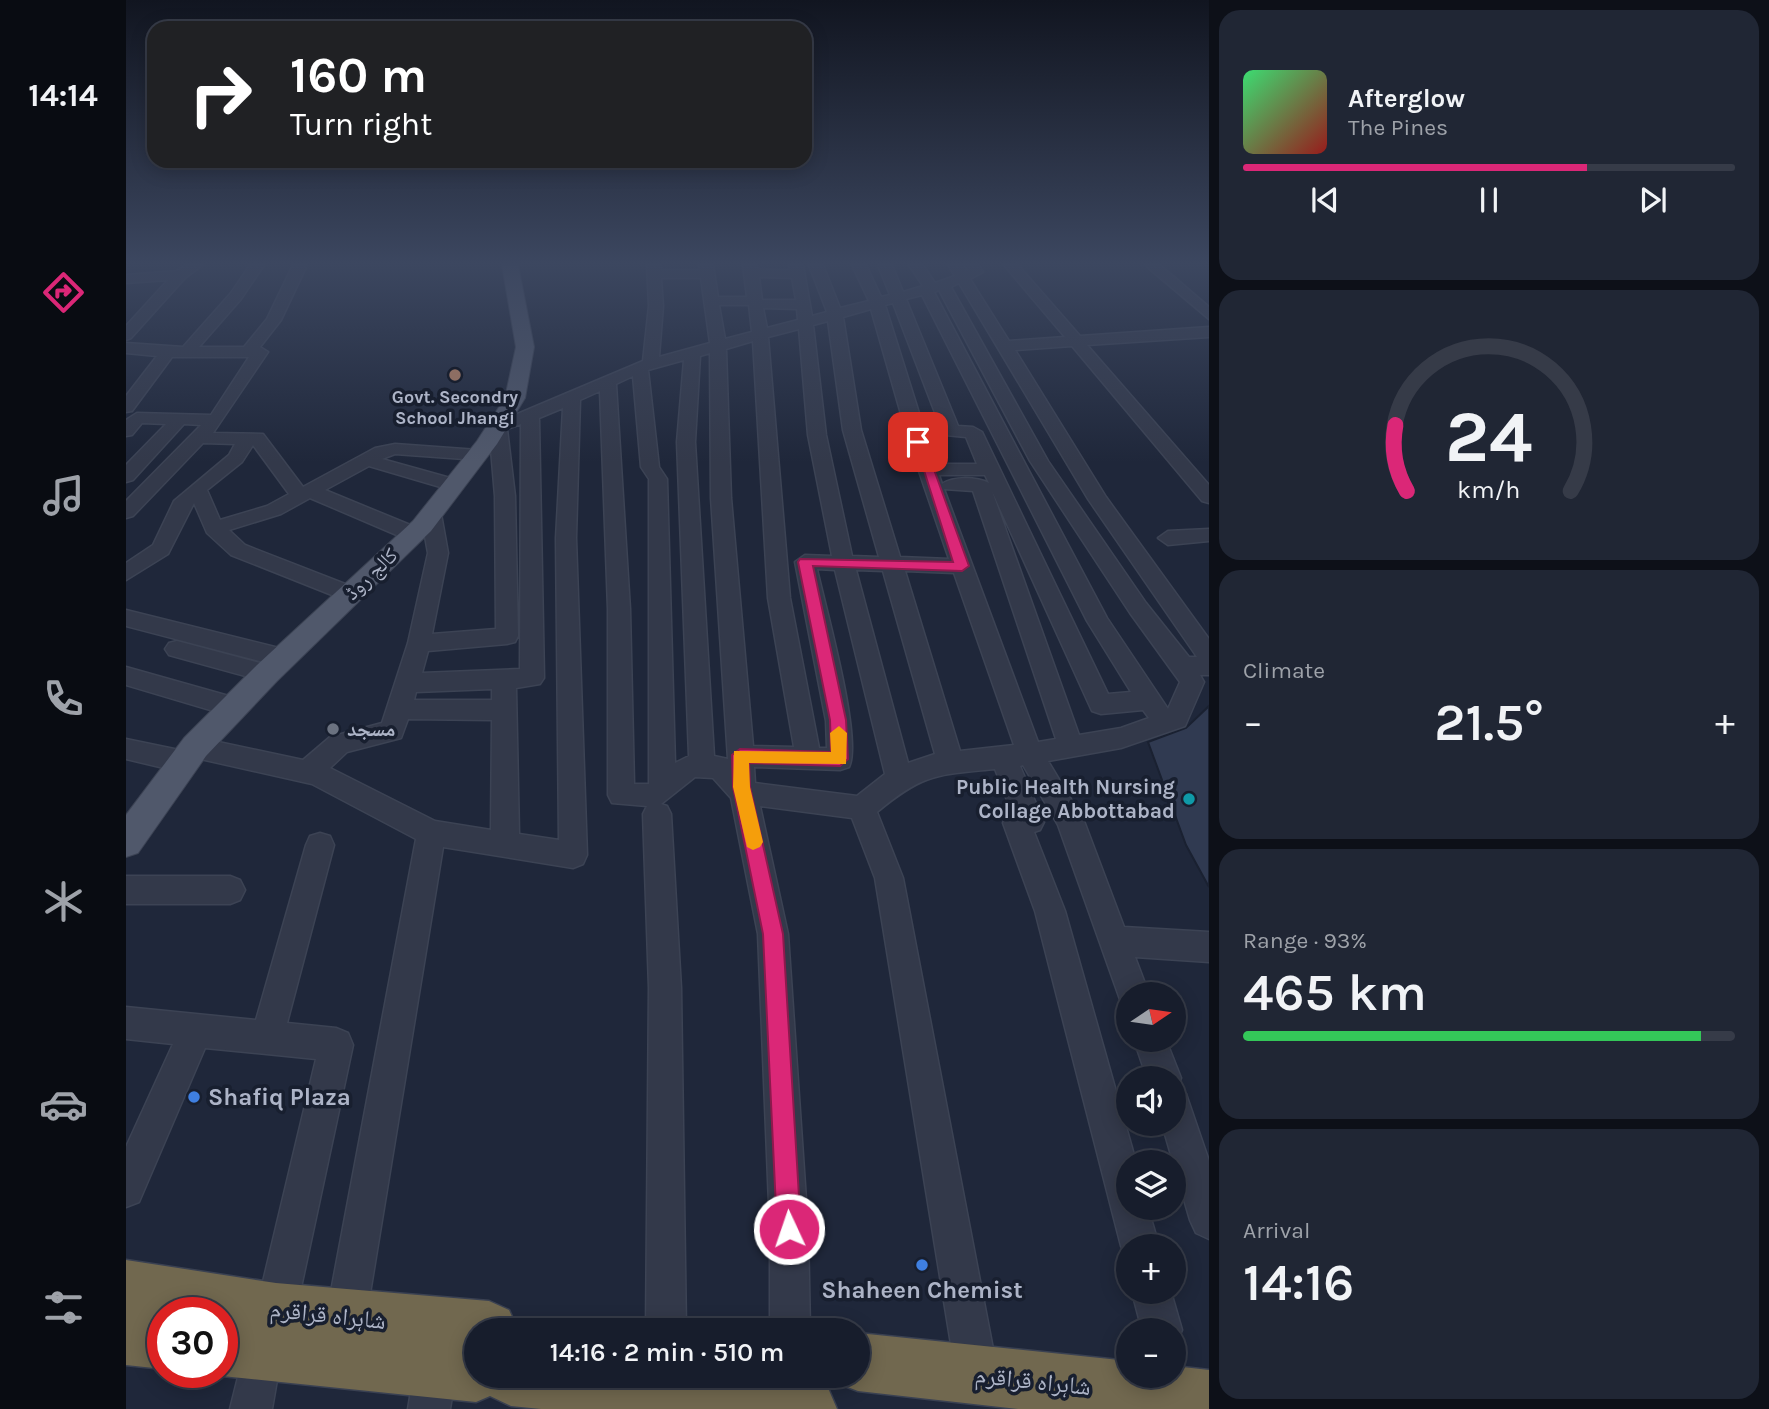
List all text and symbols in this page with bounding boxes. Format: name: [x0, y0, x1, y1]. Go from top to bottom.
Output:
text: 160 m: [290, 47, 427, 104]
icon: right: [175, 49, 266, 140]
text: 14:14: [28, 77, 98, 114]
text: Afterglow: [1348, 83, 1465, 114]
text: Turn right: [290, 106, 432, 143]
text: The Pines: [1348, 114, 1448, 141]
icon: previous: [1306, 181, 1344, 219]
icon: pause: [1470, 181, 1508, 219]
icon: next: [1634, 181, 1672, 219]
icon: directions: [39, 268, 88, 317]
marker: Govt. Secondry School Jhangi: [447, 367, 463, 383]
place label: Govt. Secondry School Jhangi: [392, 386, 518, 429]
text: 24: [1445, 394, 1533, 479]
pin: [888, 412, 948, 472]
icon: arrive: [899, 423, 937, 461]
icon: music: [39, 471, 88, 520]
text: km/h: [1457, 474, 1521, 503]
street label: کالج روڈ: [340, 543, 403, 606]
text: Climate: [1243, 657, 1325, 684]
icon: phone: [39, 674, 88, 723]
text: 21.5°: [1434, 692, 1544, 753]
text: −: [1243, 700, 1263, 745]
text: +: [1715, 700, 1735, 745]
place label: مسجد: [347, 717, 396, 741]
marker: مسجد: [325, 721, 341, 737]
place label: Public Health Nursing Collage Abbottabad: [956, 775, 1175, 823]
marker: Public Health Nursing Collage Abbottabad: [1181, 791, 1197, 807]
icon: climate: [39, 877, 88, 926]
text: Range · 93%: [1243, 927, 1367, 954]
text: 465 km: [1243, 962, 1427, 1023]
north arrow: [1116, 982, 1186, 1052]
map controls: [1116, 982, 1186, 1388]
button: sound: [1116, 1066, 1186, 1136]
icon: car: [39, 1080, 88, 1129]
place label: Shafiq Plaza: [208, 1083, 351, 1111]
marker: Shafiq Plaza: [186, 1089, 202, 1105]
button: layers: [1116, 1150, 1186, 1220]
position arrow: [752, 1192, 826, 1266]
text: Arrival: [1243, 1217, 1310, 1244]
button: +: [1116, 1234, 1186, 1304]
text: 14:16: [1243, 1252, 1354, 1313]
marker: Shaheen Chemist: [914, 1257, 930, 1273]
place label: Shaheen Chemist: [821, 1276, 1023, 1304]
icon: filters: [39, 1283, 88, 1332]
street label: شاہراہ قراقرم: [268, 1295, 387, 1337]
speed limit sign: 30: [147, 1297, 238, 1388]
button: −: [1116, 1318, 1186, 1388]
text: 14:16 · 2 min · 510 m: [550, 1337, 784, 1368]
street label: شاہراہ قراقرم: [973, 1361, 1092, 1403]

